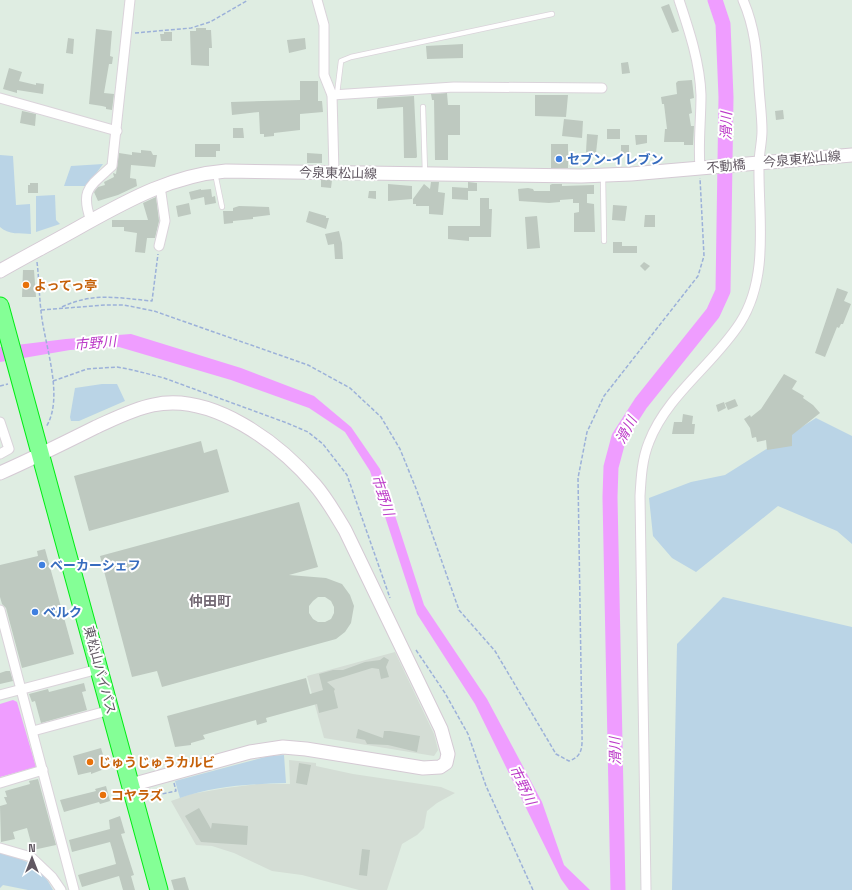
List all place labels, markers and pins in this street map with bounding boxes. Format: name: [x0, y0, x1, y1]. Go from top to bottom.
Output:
place label: セブン-イレブン: [567, 151, 664, 168]
marker: セブン-イレブン: [554, 154, 564, 164]
place label: よってっ亭: [34, 277, 97, 294]
marker: よってっ亭: [21, 280, 31, 290]
place label: ベーカーシェフ: [50, 557, 141, 574]
marker: ベーカーシェフ: [37, 560, 47, 570]
place label: ベルク: [43, 604, 82, 621]
marker: ベルク: [30, 607, 40, 617]
place label: じゅうじゅうカルビ: [98, 754, 215, 771]
marker: じゅうじゅうカルビ: [85, 757, 95, 767]
place label: コヤラズ: [111, 787, 163, 804]
marker: コヤラズ: [98, 790, 108, 800]

